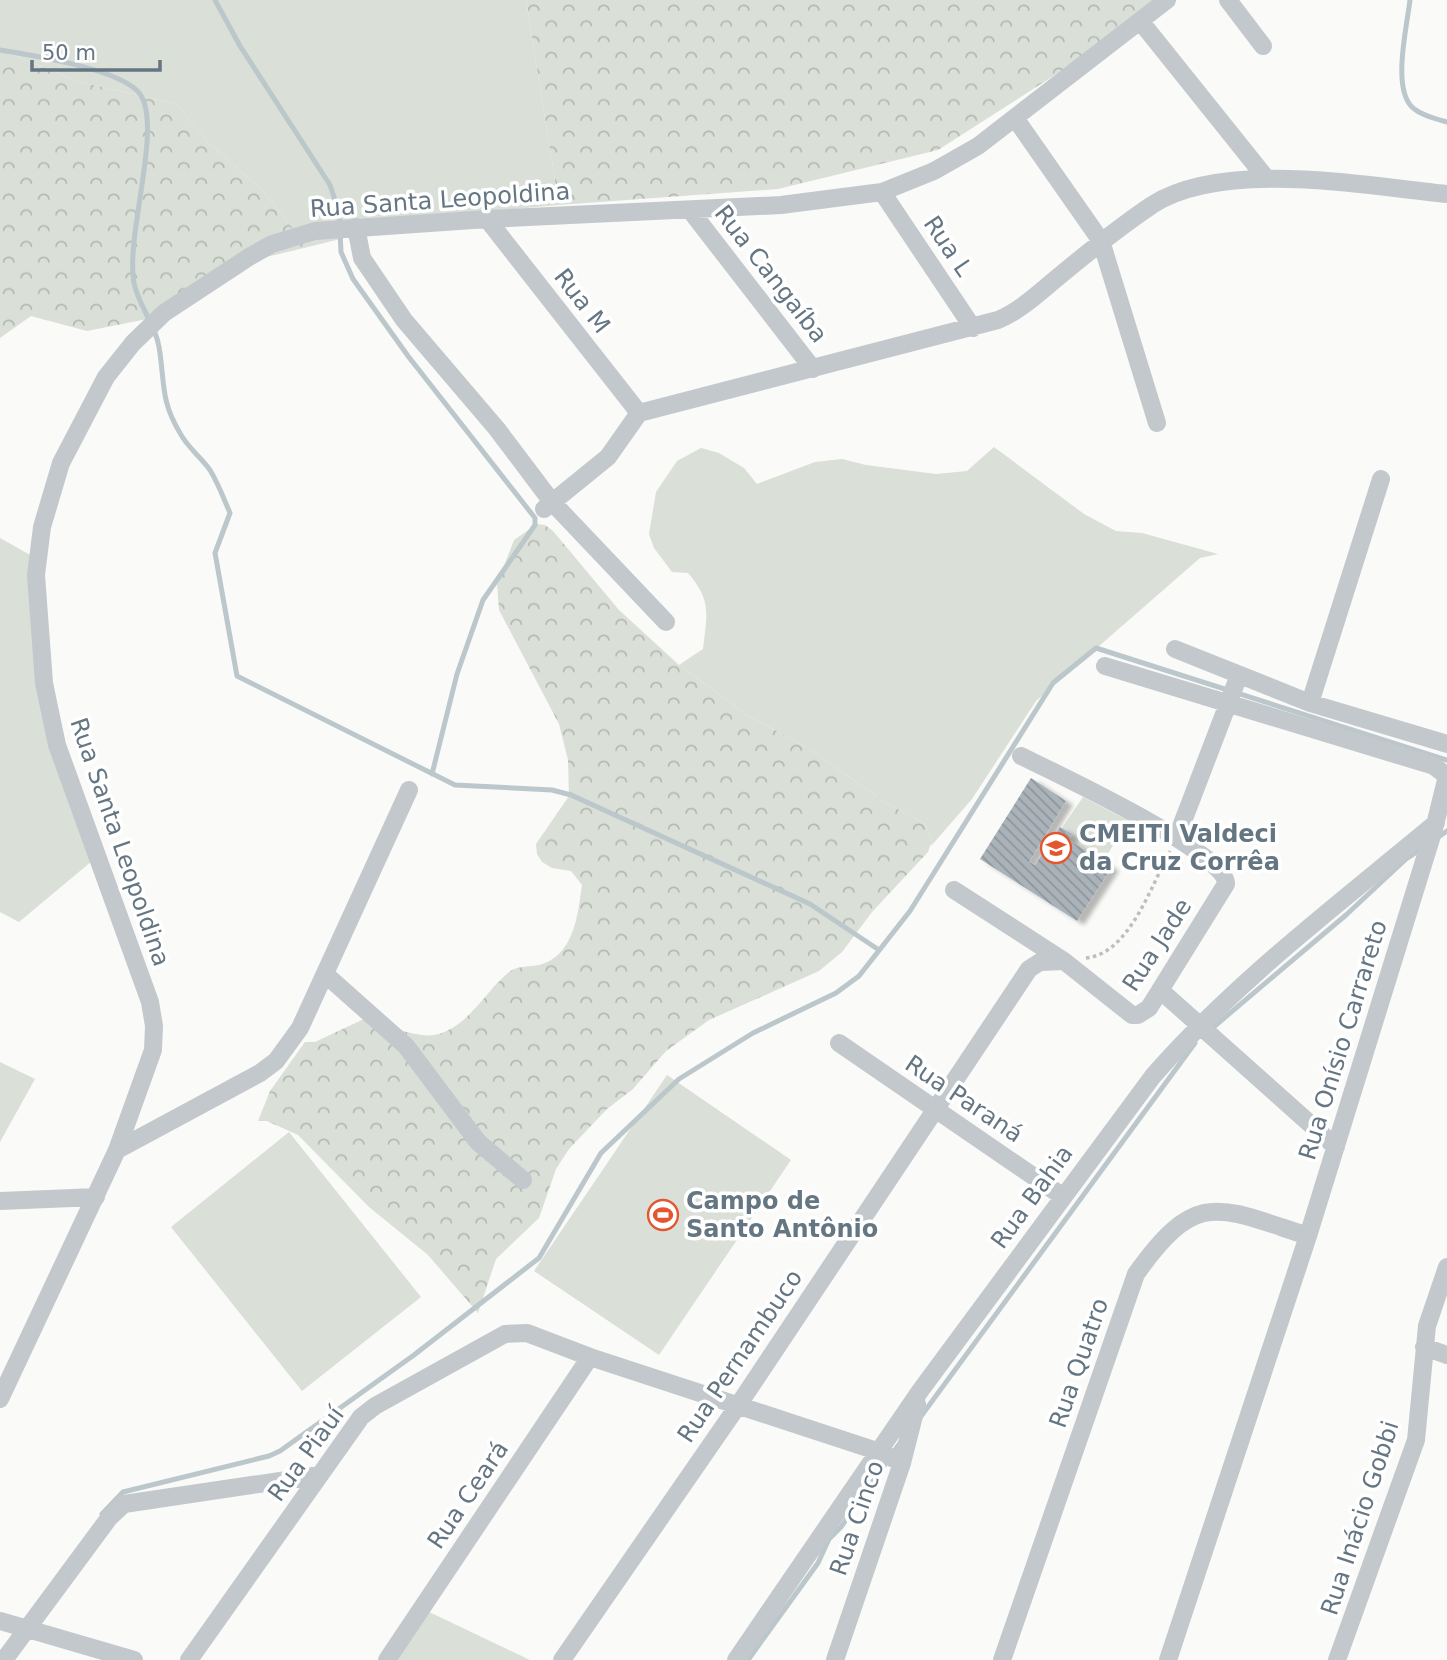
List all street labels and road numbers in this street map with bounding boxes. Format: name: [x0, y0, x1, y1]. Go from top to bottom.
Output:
street label: Rua Santa Leopoldina: [309, 177, 571, 223]
street label: Rua Cangaíba: [709, 200, 833, 348]
street label: Rua L: [918, 211, 979, 282]
street label: Rua M: [548, 263, 616, 339]
street label: Rua Santa Leopoldina: [64, 714, 176, 970]
street label: Rua Jade: [1117, 893, 1197, 997]
street label: Rua Onísio Carrareto: [1293, 917, 1393, 1163]
street label: Rua Paraná: [900, 1049, 1028, 1149]
street label: Rua Bahia: [985, 1140, 1079, 1254]
street label: Rua Pernambuco: [672, 1264, 808, 1448]
street label: Rua Quatro: [1044, 1294, 1114, 1432]
street label: Rua Piauí: [262, 1400, 351, 1507]
street label: Rua Inácio Gobbi: [1315, 1417, 1405, 1619]
street label: Rua Ceará: [422, 1436, 514, 1554]
street label: Rua Cinco: [824, 1457, 890, 1579]

